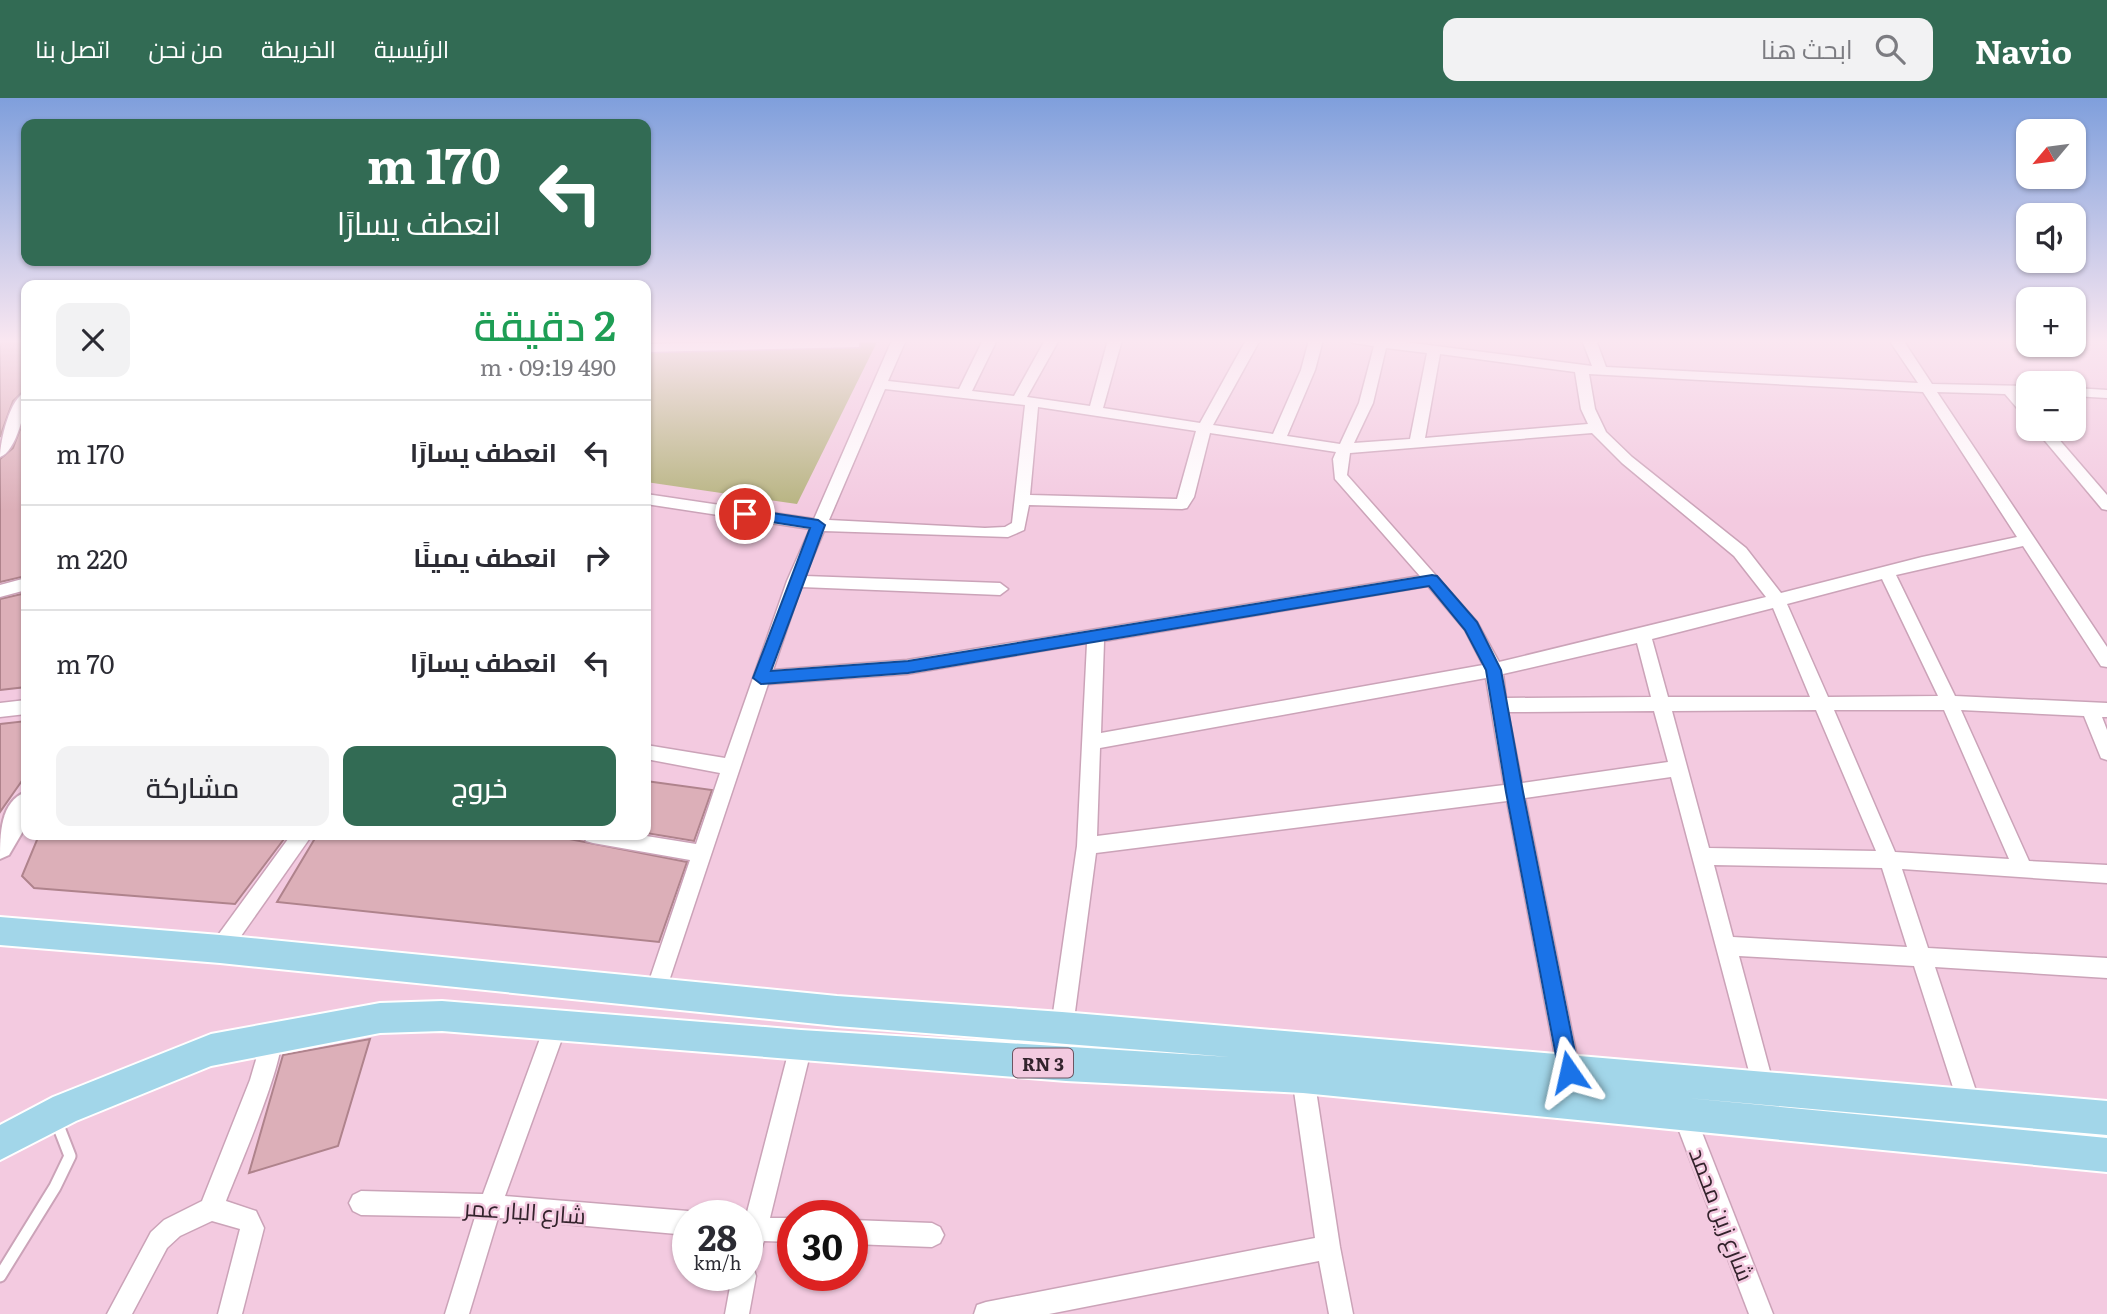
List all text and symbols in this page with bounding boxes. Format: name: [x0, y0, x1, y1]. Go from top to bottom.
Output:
search box: [1443, 18, 1933, 81]
text: Navio: [1975, 25, 2072, 74]
text: ابحث هنا: [1761, 28, 1853, 67]
text: اتصل بنا: [35, 30, 110, 65]
text: من نحن: [148, 30, 223, 65]
text: الخريطة: [261, 30, 336, 65]
text: الرئيسية: [374, 30, 449, 65]
icon: search: [1871, 30, 1909, 68]
north arrow: [2016, 119, 2086, 189]
map controls: [2016, 119, 2086, 441]
text: 170 m: [367, 126, 501, 199]
icon: left: [525, 147, 616, 238]
text: انعطف يسارًا: [337, 197, 501, 245]
button: sound: [2016, 203, 2086, 273]
button: +: [2016, 287, 2086, 357]
text: 2 دقيقة: [474, 292, 616, 354]
button: close: [56, 303, 130, 377]
text: 490 m · 09:19: [480, 349, 616, 383]
button: −: [2016, 371, 2086, 441]
text: انعطف يسارًا: [410, 431, 557, 470]
text: 170 m: [56, 433, 124, 472]
icon: left: [578, 434, 616, 472]
pin: [715, 484, 775, 544]
icon: arrive: [726, 495, 764, 533]
text: انعطف يمينًا: [413, 536, 557, 575]
text: 220 m: [56, 538, 128, 577]
icon: right: [578, 539, 616, 577]
text: انعطف يسارًا: [410, 641, 557, 680]
text: 70 m: [56, 643, 115, 682]
icon: left: [578, 644, 616, 682]
button: مشاركة: [56, 746, 329, 826]
button: خروج: [343, 746, 616, 826]
position arrow: [1532, 1035, 1606, 1109]
road number: RN 3: [1013, 1048, 1073, 1078]
street label: شارع زين محمد: [1681, 1142, 1764, 1286]
street label: شارع البار عمر: [461, 1189, 587, 1232]
speed limit sign: 30: [777, 1200, 868, 1291]
text: 28: [698, 1210, 737, 1262]
text: km/h: [694, 1249, 741, 1276]

